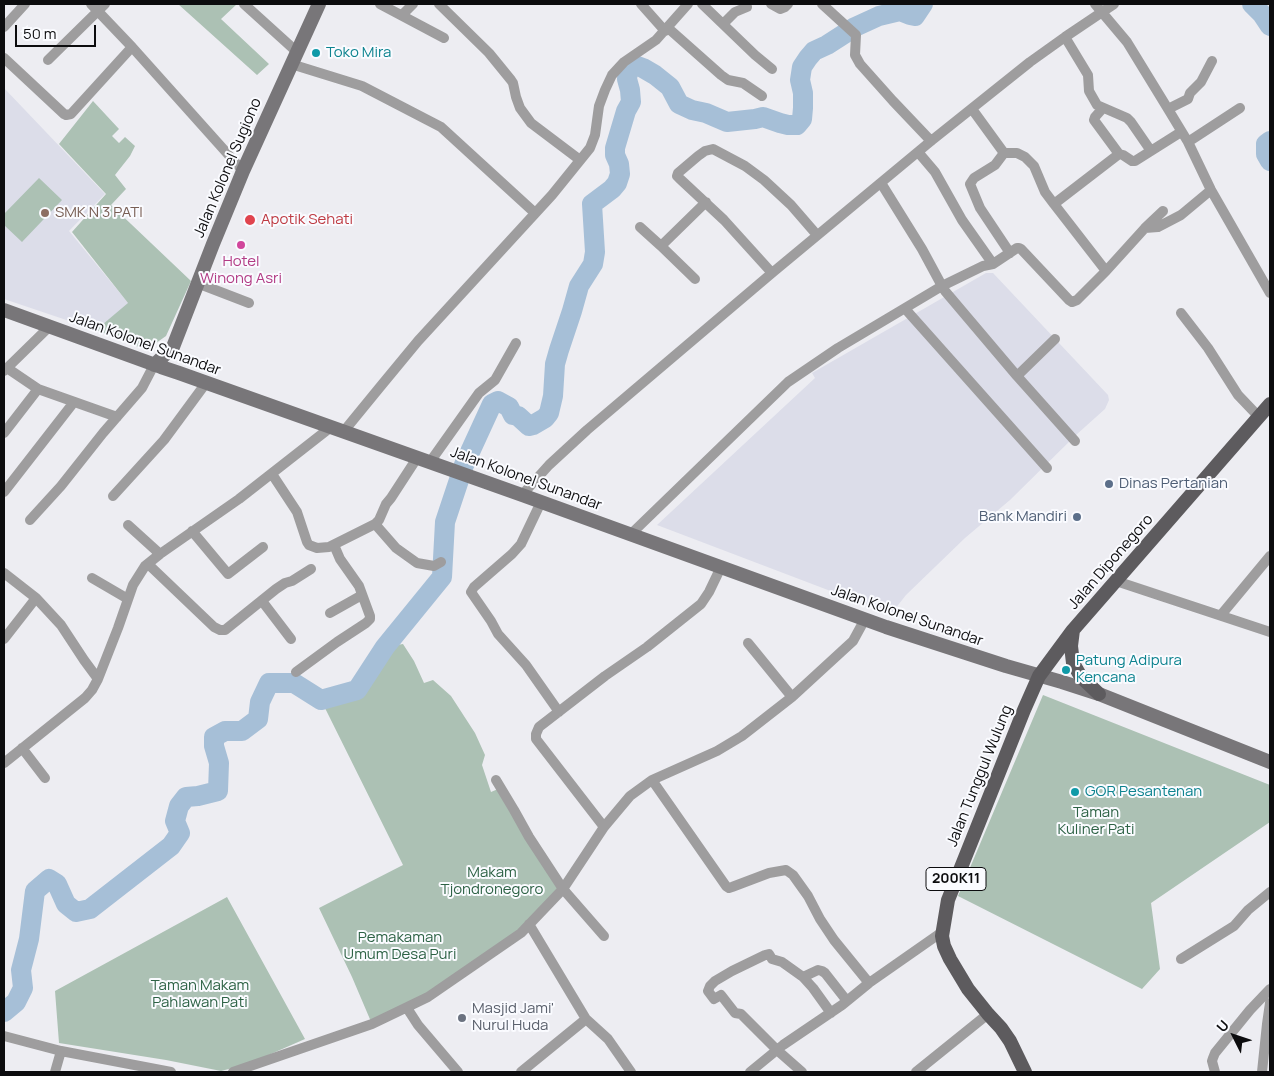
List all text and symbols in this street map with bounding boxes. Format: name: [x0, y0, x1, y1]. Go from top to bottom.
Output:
scale bar: [18, 15, 99, 47]
text: 50 m: [23, 23, 57, 44]
place label: Toko Mira: [326, 44, 391, 62]
marker: Toko Mira: [310, 47, 322, 59]
street label: Jalan Kolonel Sugiono: [190, 96, 266, 240]
place label: SMK N 3 PATI: [55, 204, 143, 222]
marker: SMK N 3 PATI: [39, 207, 51, 219]
place label: Apotik Sehati: [261, 211, 353, 229]
marker: Apotik Sehati: [243, 213, 257, 227]
marker: Hotel Winong Asri: [235, 239, 247, 251]
place label: Hotel Winong Asri: [200, 253, 282, 288]
street label: Jalan Kolonel Sunandar: [67, 308, 223, 380]
street label: Jalan Kolonel Sunandar: [448, 443, 604, 515]
place label: Dinas Pertanian: [1119, 475, 1228, 493]
marker: Dinas Pertanian: [1103, 478, 1115, 490]
place label: Bank Mandiri: [979, 508, 1067, 526]
street label: Jalan Diponegoro: [1065, 511, 1157, 613]
marker: Bank Mandiri: [1071, 511, 1083, 523]
street label: Jalan Kolonel Sunandar: [829, 582, 985, 650]
place label: Patung Adipura Kencana: [1076, 652, 1182, 687]
marker: Patung Adipura Kencana: [1060, 664, 1072, 676]
street label: Jalan Tunggul Wulung: [943, 703, 1017, 849]
place label: GOR Pesantenan: [1085, 783, 1202, 801]
marker: GOR Pesantenan: [1069, 786, 1081, 798]
park label: Taman Kuliner Pati: [1058, 804, 1134, 839]
park label: Makam Tjondronegoro: [441, 864, 543, 899]
road number: 200K11: [926, 868, 986, 891]
park label: Pemakaman Umum Desa Puri: [344, 929, 456, 964]
park label: Taman Makam Pahlawan Pati: [151, 977, 249, 1012]
place label: Masjid Jami' Nurul Huda: [472, 1000, 554, 1035]
north arrow: [1209, 1011, 1259, 1061]
marker: Masjid Jami' Nurul Huda: [456, 1012, 468, 1024]
text: U: [1212, 1016, 1233, 1036]

